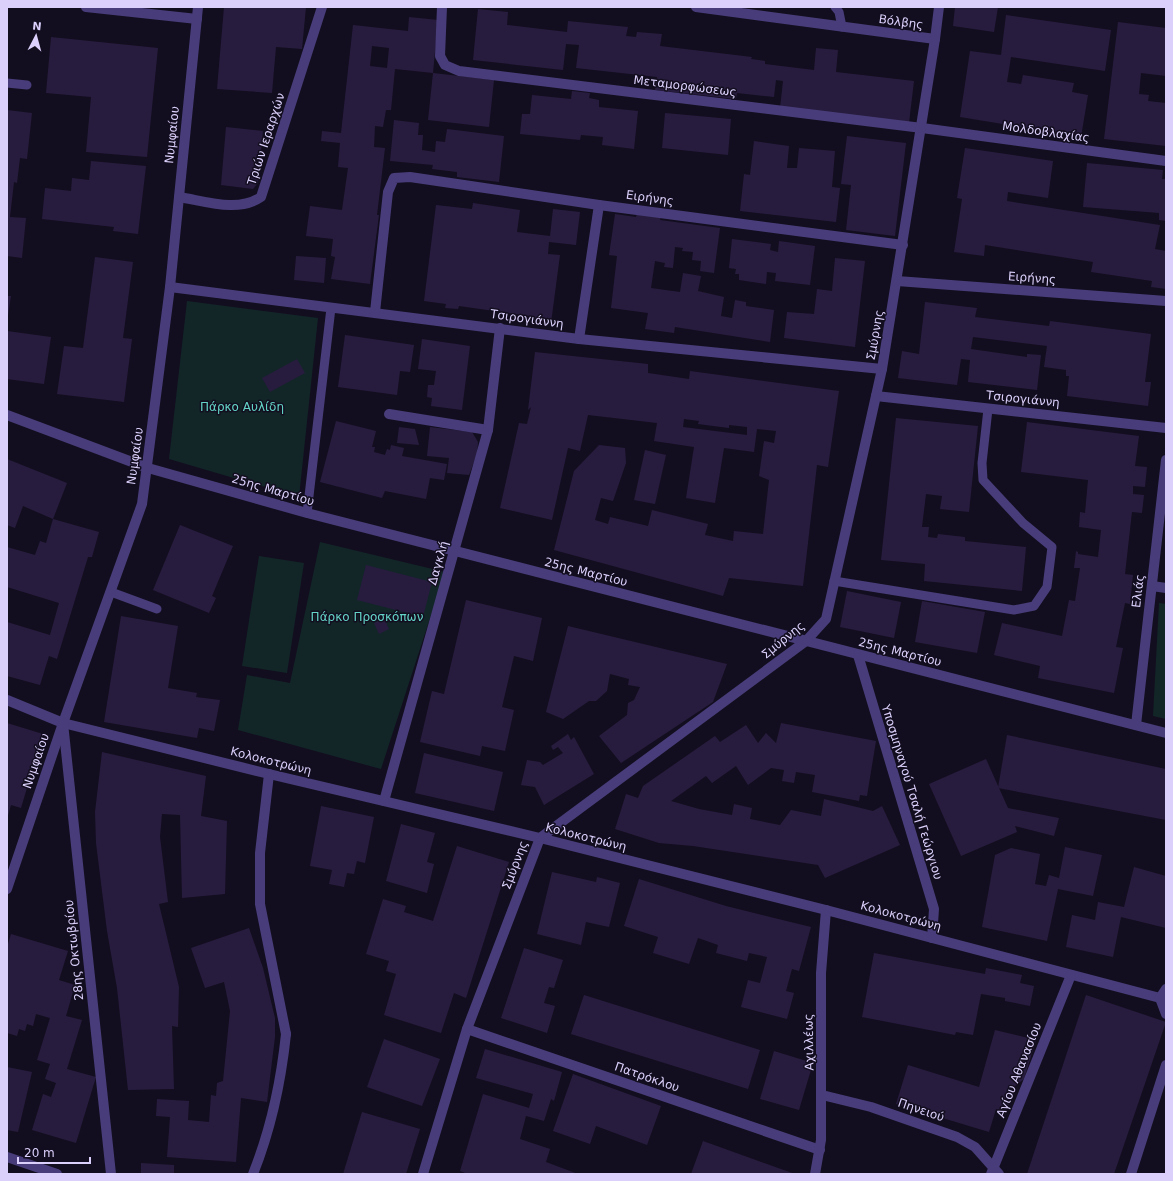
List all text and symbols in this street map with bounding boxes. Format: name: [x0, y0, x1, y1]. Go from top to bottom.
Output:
street label: Βόλβης: [878, 12, 924, 32]
north arrow: [16, 16, 56, 56]
text: N: [32, 20, 42, 33]
street label: Μεταμορφώσεως: [633, 73, 737, 99]
street label: Τριών Ιεραρχών: [244, 91, 288, 188]
street label: Νυμφαίου: [162, 106, 182, 164]
street label: Μολδοβλαχίας: [1001, 119, 1091, 145]
street label: Ειρήνης: [625, 188, 675, 208]
street label: Ειρήνης: [1007, 269, 1057, 287]
street label: Τσιρογιάννη: [488, 307, 565, 331]
street label: Σμύρνης: [864, 309, 886, 361]
street label: Τσιρογιάννη: [984, 388, 1061, 410]
park label: Πάρκο Αυλίδη: [200, 400, 284, 414]
street label: Νυμφαίου: [124, 426, 146, 486]
street label: 25ης Μαρτίου: [230, 472, 316, 508]
street label: Δαγκλή: [425, 539, 451, 587]
street label: 25ης Μαρτίου: [543, 555, 629, 589]
street label: Ελιάς: [1129, 573, 1147, 609]
park label: Πάρκο Προσκόπων: [311, 610, 424, 624]
street label: Σμύρνης: [759, 618, 807, 662]
street label: 25ης Μαρτίου: [857, 635, 943, 669]
street label: Υποσμηναγού Τσαλή Γεώργιου: [878, 702, 945, 881]
street label: Νυμφαίου: [20, 731, 52, 791]
street label: Κολοκοτρώνη: [229, 744, 313, 778]
street label: Κολοκοτρώνη: [544, 820, 628, 854]
street label: Σμύρνης: [499, 839, 531, 891]
street label: Κολοκοτρώνη: [859, 898, 943, 934]
street label: 28ης Οκτωβρίου: [62, 899, 86, 1001]
street label: Αχιλλέως: [802, 1013, 816, 1071]
street label: Αγίου Αθανασίου: [993, 1020, 1045, 1120]
street label: Πατρόκλου: [613, 1059, 681, 1095]
street label: Πηνειού: [896, 1096, 946, 1124]
scale bar: [18, 1139, 90, 1165]
text: 20 m: [24, 1146, 55, 1160]

